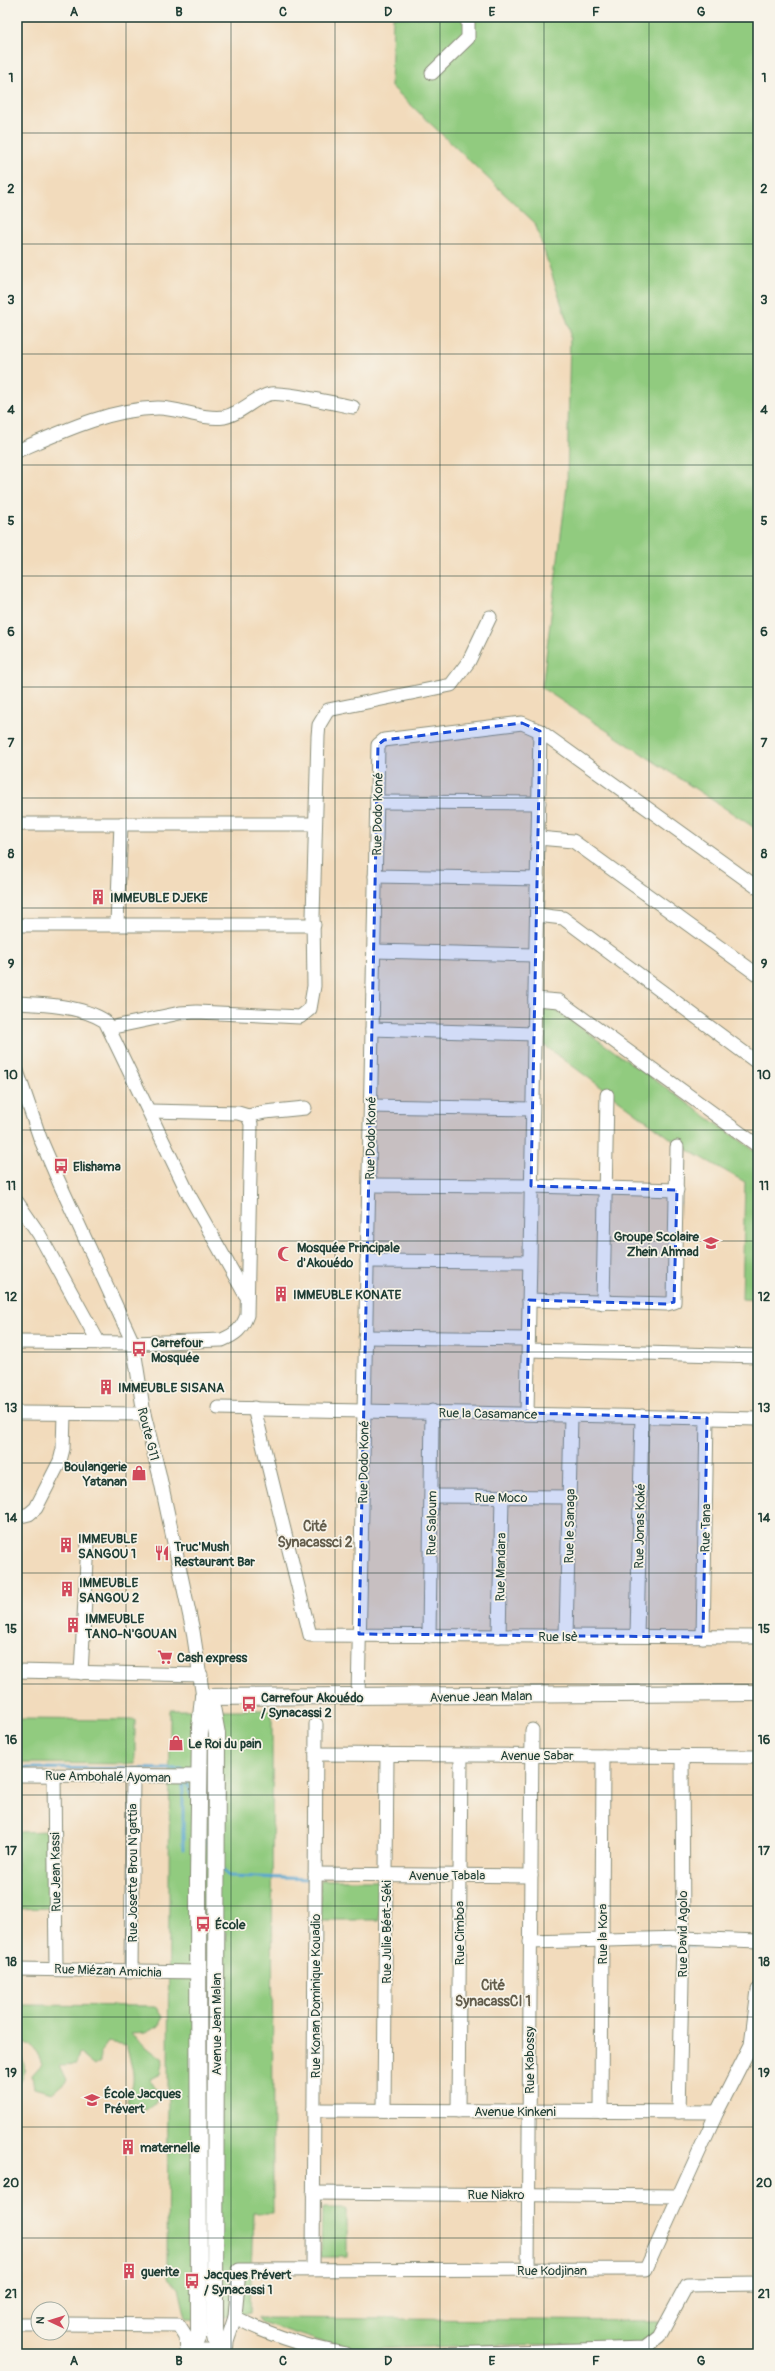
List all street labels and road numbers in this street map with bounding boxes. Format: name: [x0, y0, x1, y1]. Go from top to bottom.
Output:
street label: Rue Dodo Koné: [369, 772, 387, 856]
street label: Rue Dodo Koné: [362, 1096, 380, 1180]
street label: Rue la Casamance: [438, 1405, 538, 1423]
street label: Route G11: [134, 1406, 162, 1463]
street label: Rue Dodo Koné: [355, 1420, 373, 1504]
street label: Rue Jonas Koké: [631, 1483, 649, 1569]
street label: Rue le Sanaga: [561, 1488, 579, 1564]
street label: Rue Moco: [474, 1490, 528, 1506]
street label: Rue Saloum: [423, 1491, 441, 1556]
street label: Rue Tana: [698, 1503, 714, 1553]
street label: Rue Mandara: [492, 1532, 510, 1602]
street label: Rue Isè: [538, 1629, 578, 1645]
street label: Avenue Jean Malan: [430, 1688, 533, 1706]
street label: Avenue Sabar: [500, 1748, 574, 1764]
street label: Rue Ambohalé Ayoman: [45, 1768, 171, 1786]
street label: Rue Josette Brou N'gattia: [125, 1804, 141, 1942]
street label: Rue Jean Kassi: [47, 1832, 65, 1912]
street label: Avenue Tabala: [409, 1868, 485, 1884]
street label: Rue Julie Béat-Séki: [379, 1880, 395, 1984]
street label: Rue David Agolo: [675, 1891, 691, 1977]
street label: Rue Cimboa: [452, 1901, 468, 1965]
street label: Rue la Kora: [595, 1904, 611, 1964]
street label: Rue Konan Dominique Kouadio: [308, 1914, 324, 2078]
street label: Rue Miézan Amichia: [54, 1961, 162, 1981]
street label: Avenue Jean Malan: [209, 1973, 225, 2075]
street label: Rue Kabossy: [522, 2026, 538, 2094]
street label: Avenue Kinkeni: [474, 2104, 556, 2120]
street label: Rue Niakro: [467, 2187, 525, 2203]
street label: Rue Kodjinan: [517, 2263, 587, 2279]

